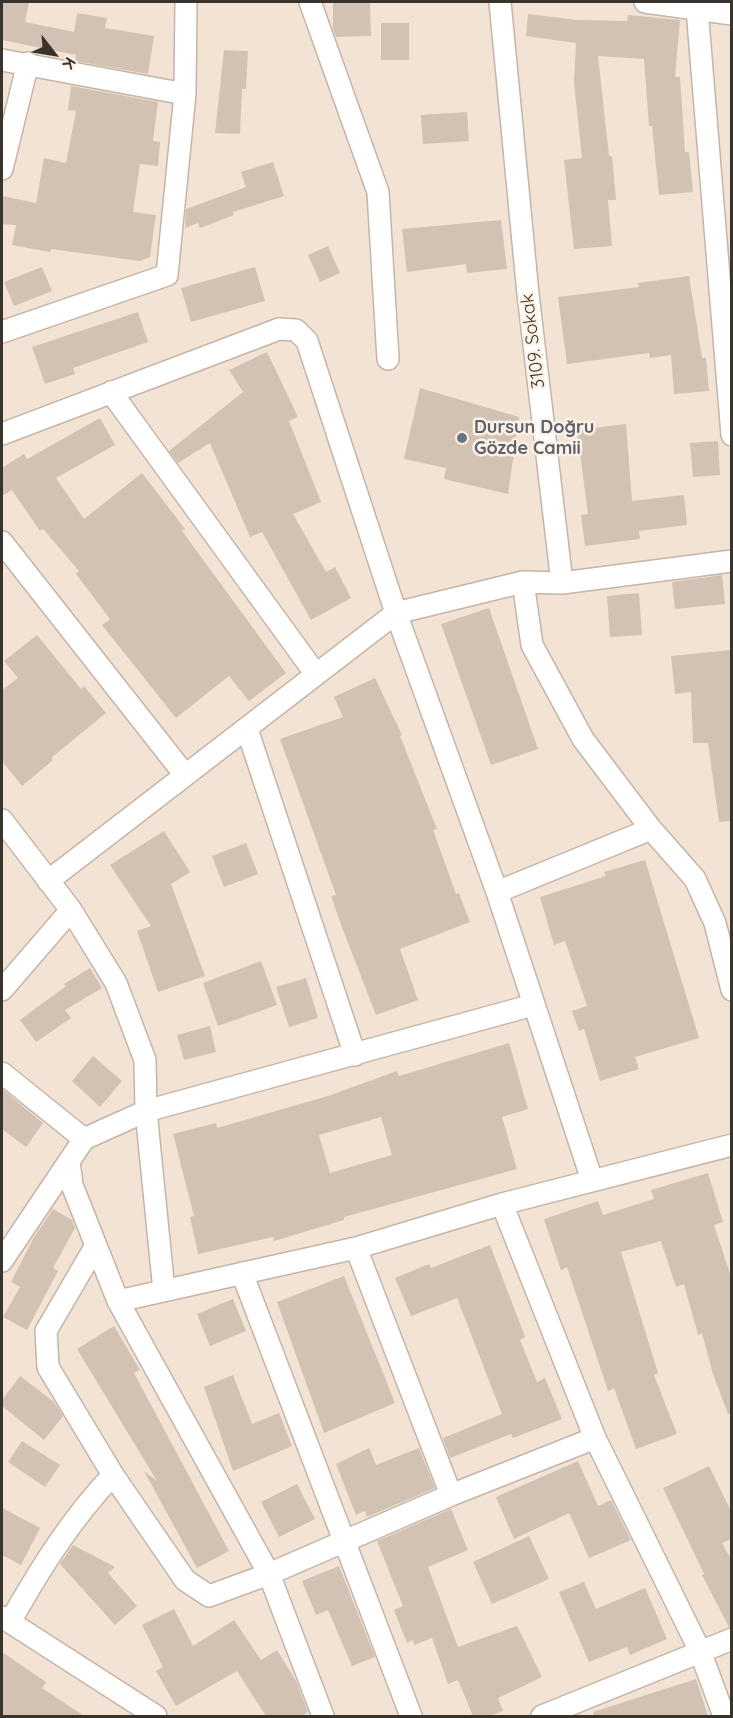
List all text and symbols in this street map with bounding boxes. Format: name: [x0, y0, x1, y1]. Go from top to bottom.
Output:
north arrow: [24, 24, 84, 84]
text: K: [58, 54, 81, 73]
street label: 3109. Sokak: [516, 292, 550, 390]
place label: Dursun Doğru Gözde Camii: [474, 417, 594, 460]
marker: Dursun Doğru Gözde Camii: [455, 431, 469, 445]

